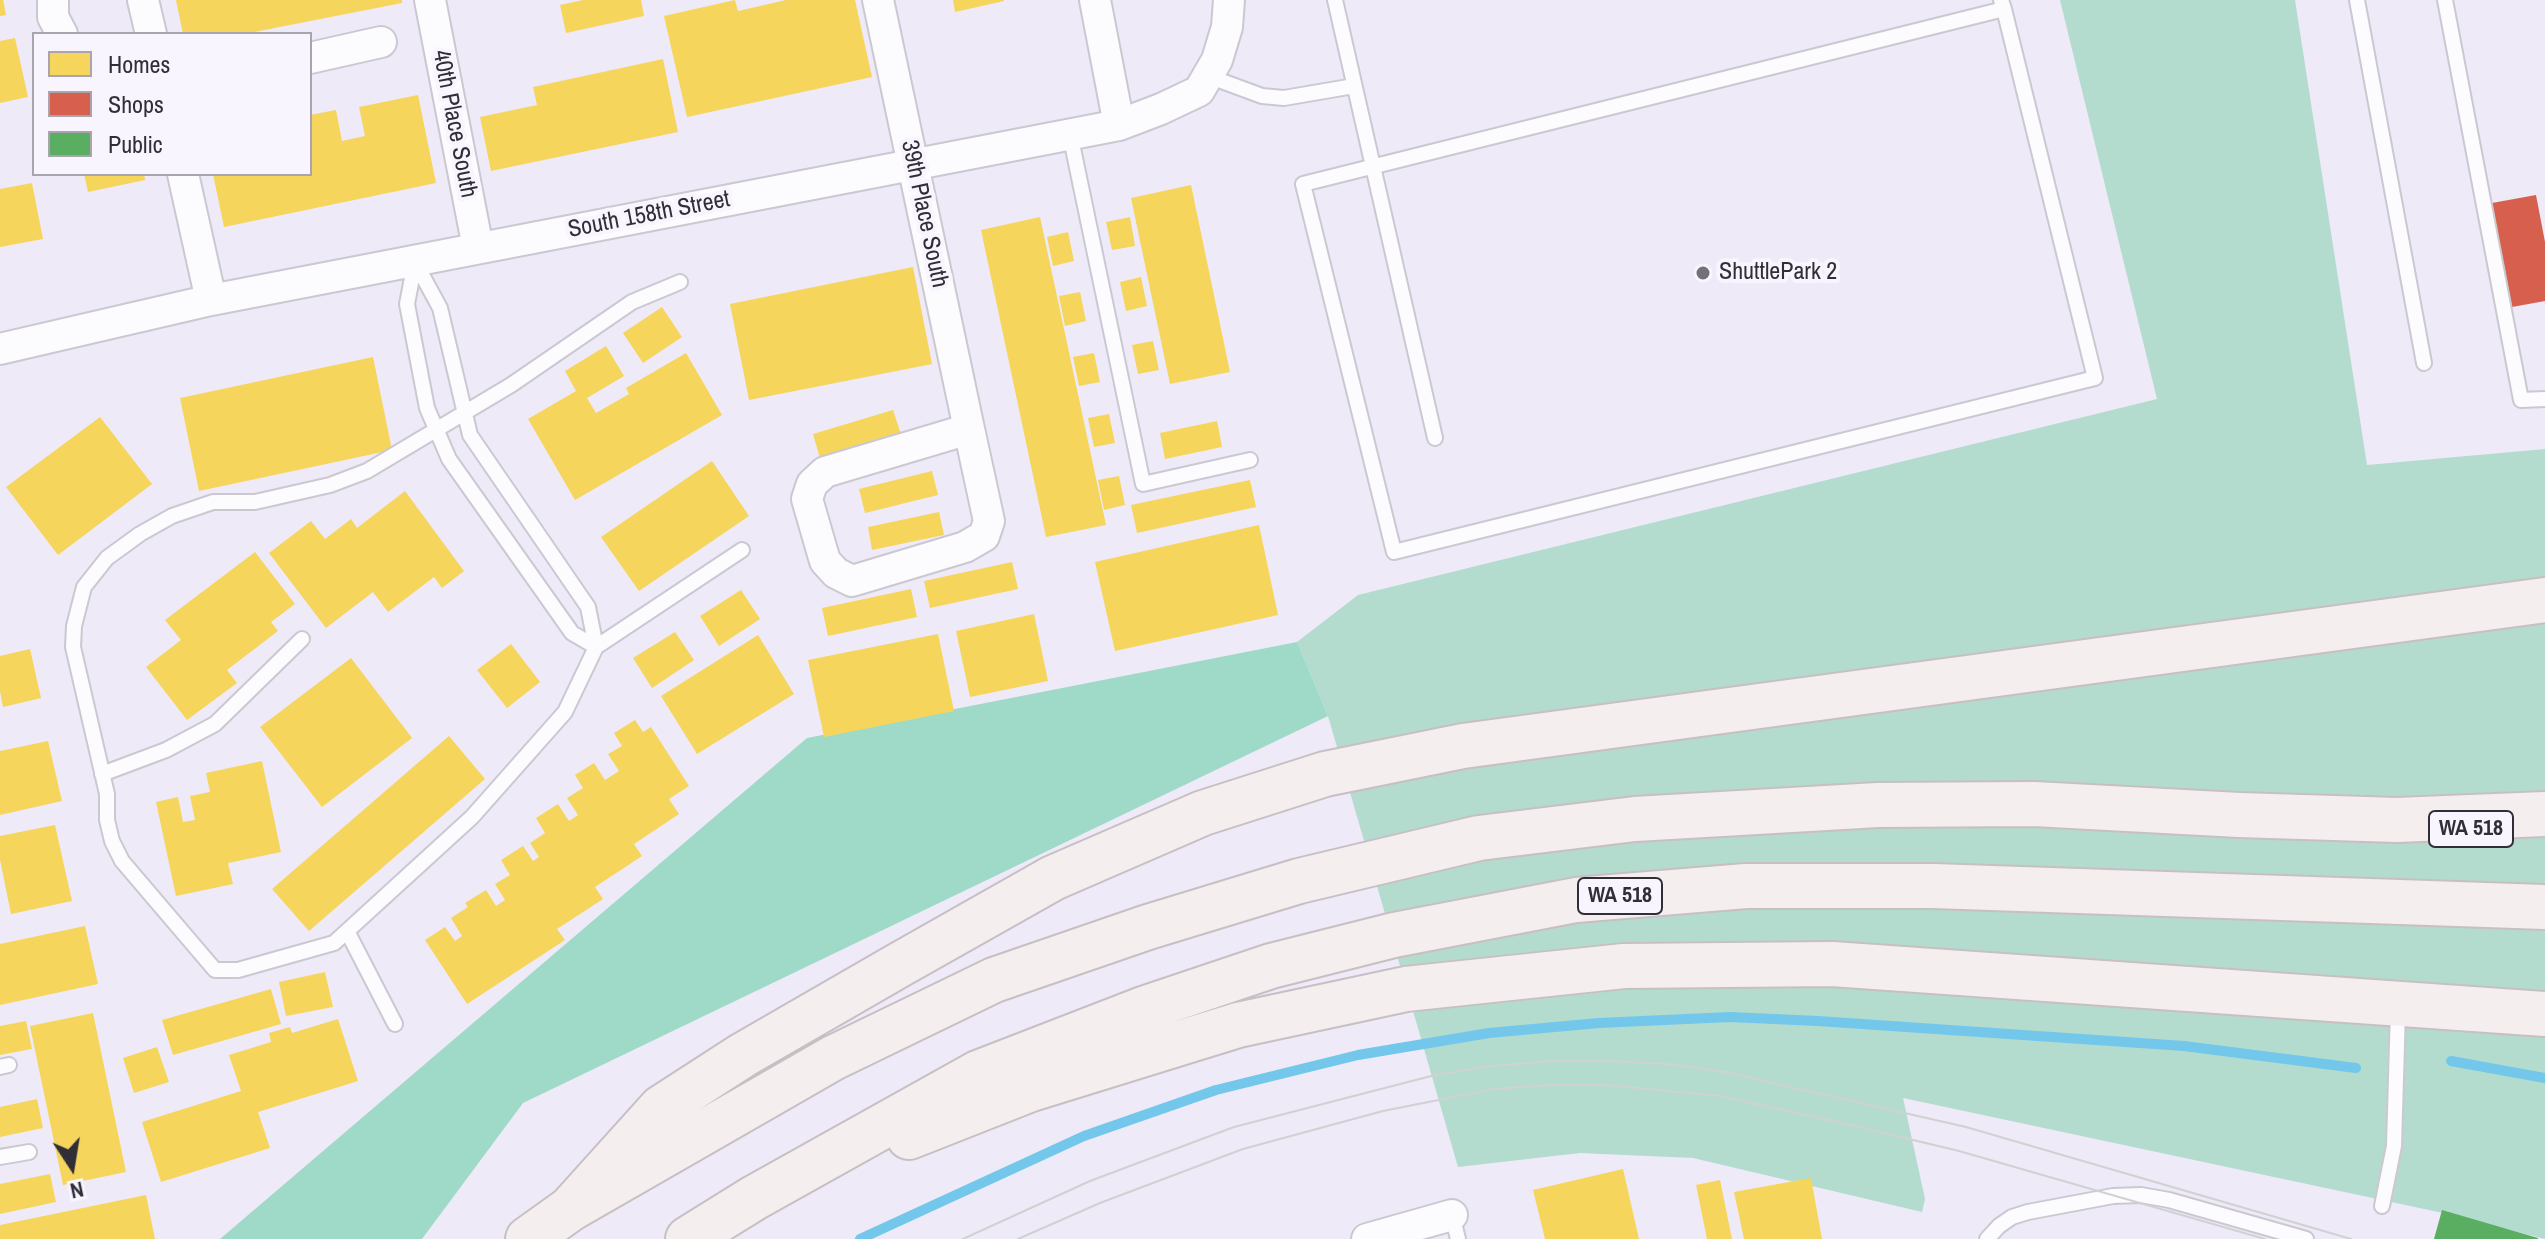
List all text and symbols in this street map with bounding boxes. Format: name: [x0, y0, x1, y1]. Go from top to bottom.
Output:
legend: [32, 32, 312, 176]
text: Homes: [108, 48, 170, 80]
street label: 40th Place South: [426, 48, 482, 200]
text: Shops: [108, 88, 164, 120]
text: Public: [108, 128, 163, 160]
street label: 39th Place South: [894, 138, 954, 290]
street label: South 158th Street: [566, 185, 732, 245]
place label: ShuttlePark 2: [1719, 259, 1837, 287]
marker: ShuttlePark 2: [1694, 264, 1712, 282]
road number: WA 518: [2429, 811, 2513, 847]
road number: WA 518: [1578, 878, 1662, 914]
north arrow: [32, 1127, 112, 1207]
text: N: [67, 1174, 86, 1207]

